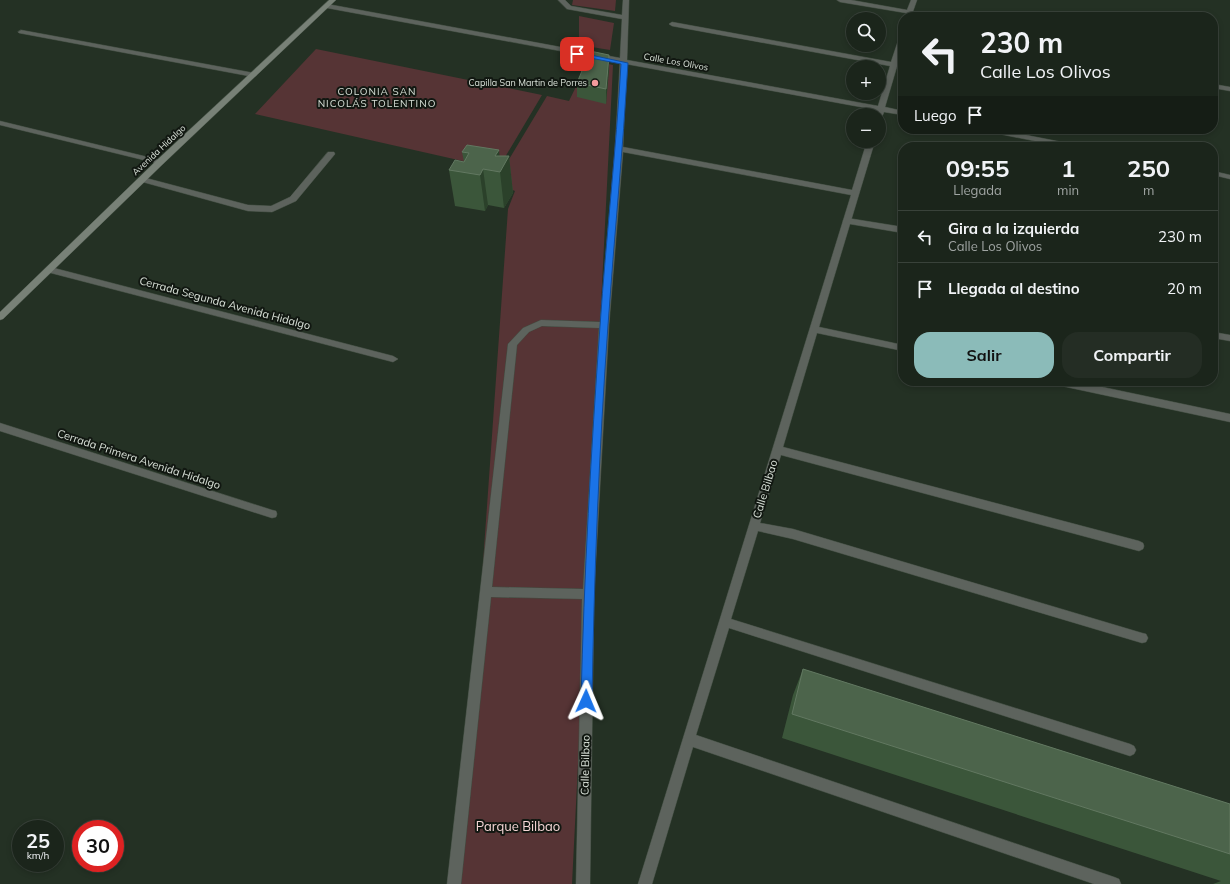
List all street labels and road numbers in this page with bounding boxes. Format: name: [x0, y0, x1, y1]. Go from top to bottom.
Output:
street label: Calle Los Olivos: [643, 50, 709, 73]
street label: Avenida Hidalgo: [130, 122, 188, 177]
street label: Cerrada Segunda Avenida Hidalgo: [138, 273, 312, 333]
street label: Cerrada Primera Avenida Hidalgo: [56, 426, 222, 492]
street label: Calle Bilbao: [750, 458, 780, 520]
street label: Calle Bilbao: [577, 735, 593, 795]

